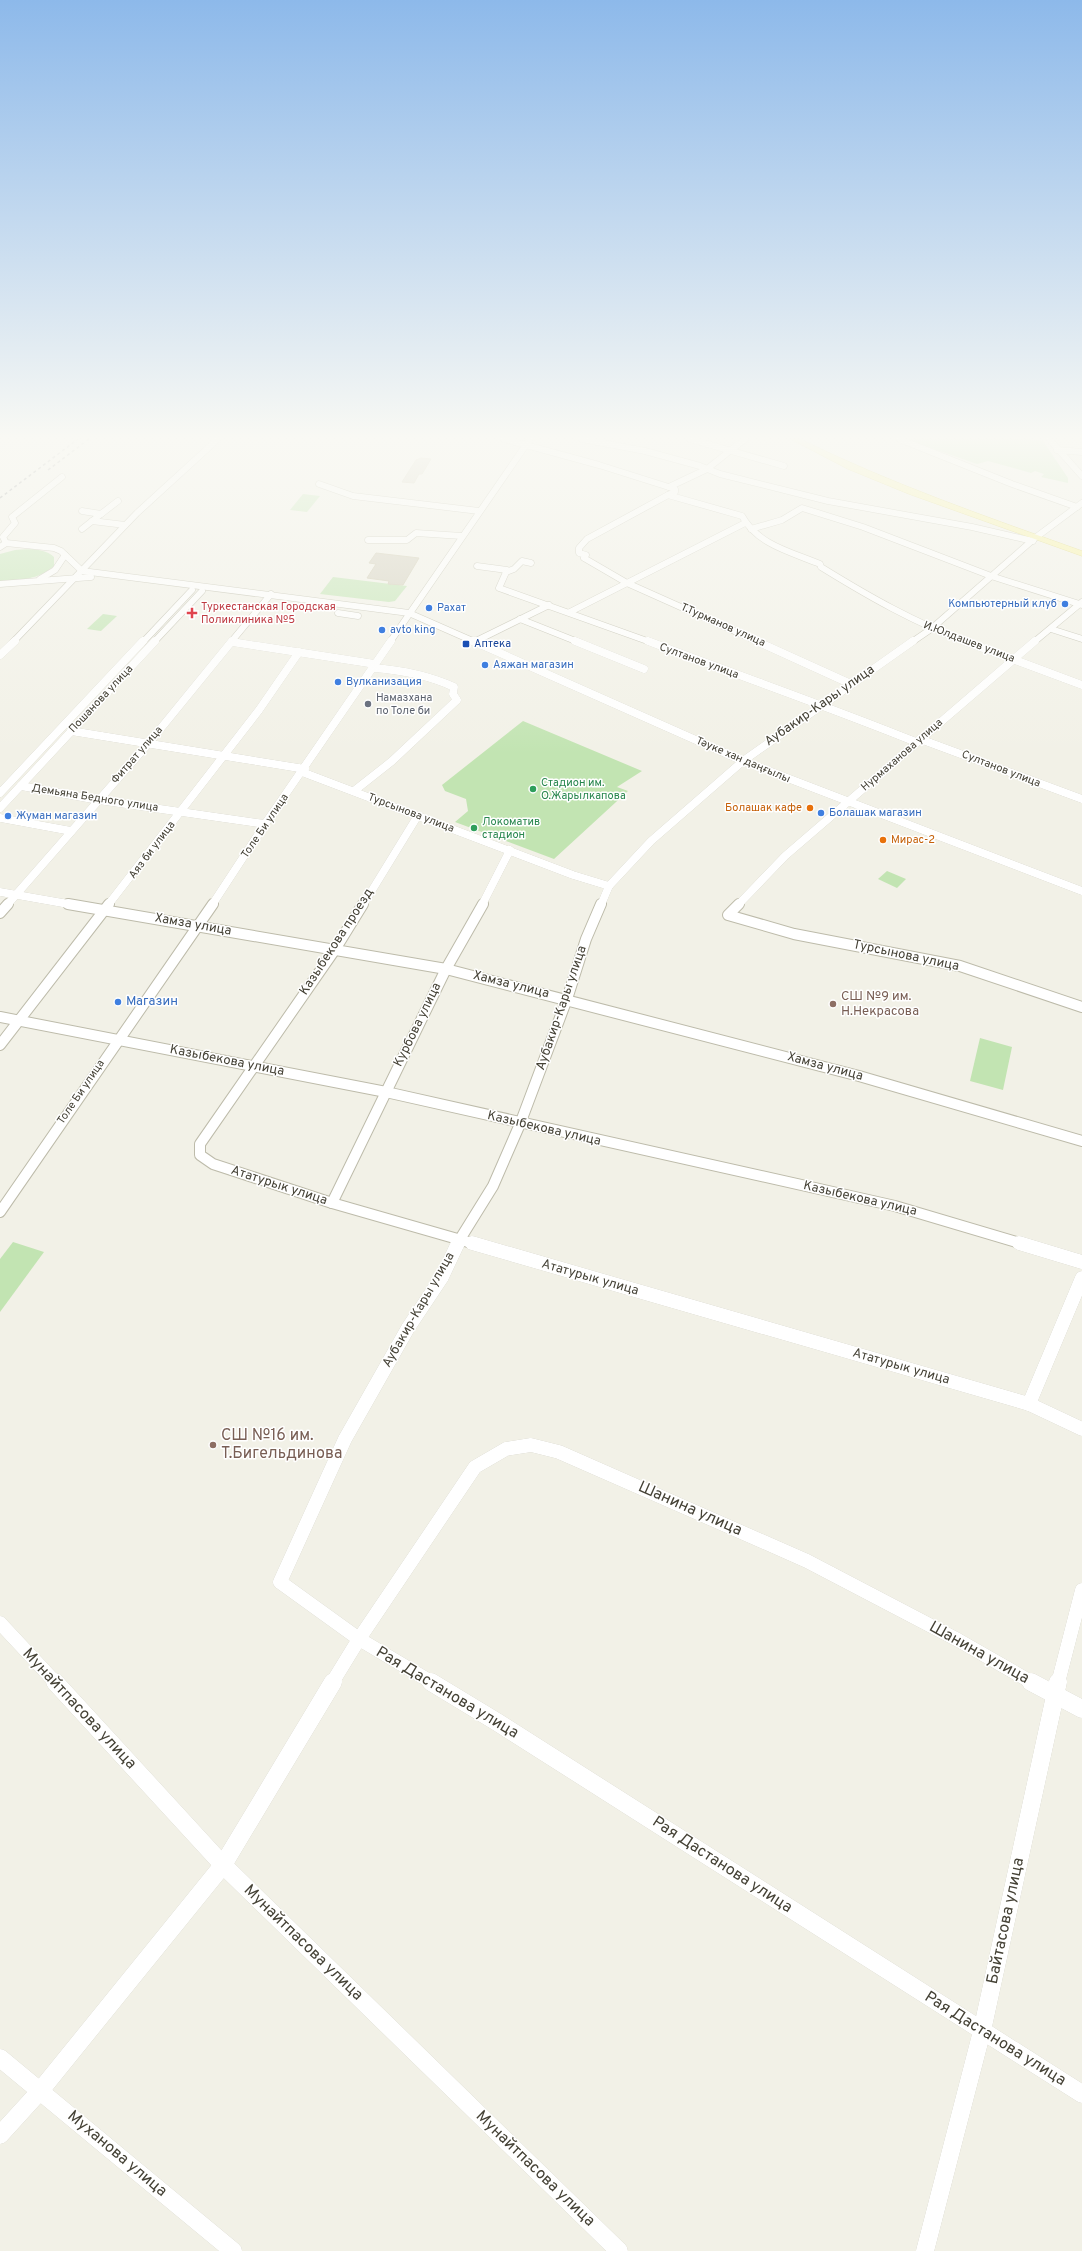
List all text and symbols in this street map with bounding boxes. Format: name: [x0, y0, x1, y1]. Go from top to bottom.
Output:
place label: Компьютерный клуб: [948, 597, 1057, 611]
marker: Компьютерный клуб: [1060, 599, 1070, 609]
place label: Туркестанская Городская Поликлиника №5: [201, 600, 336, 627]
street label: Т.Турманов улица: [678, 600, 768, 650]
place label: Рахат: [437, 601, 466, 615]
marker: Рахат: [424, 603, 434, 613]
marker: Туркестанская Городская Поликлиника №5: [186, 607, 198, 619]
street label: И.Юлдашев улица: [921, 618, 1017, 666]
place label: avto king: [390, 623, 435, 637]
marker: avto king: [377, 625, 387, 635]
place label: Аптека: [474, 637, 511, 651]
marker: Аптека: [461, 639, 471, 649]
street label: Султанов улица: [657, 640, 741, 682]
place label: Аяжан магазин: [493, 658, 574, 672]
marker: Аяжан магазин: [480, 660, 490, 670]
street label: Пошанова улица: [66, 662, 136, 736]
street label: Аубакир-Кары улица: [762, 662, 878, 750]
place label: Вулканизация: [346, 675, 422, 689]
marker: Вулканизация: [333, 677, 343, 687]
place label: Намазхана по Толе би: [376, 691, 432, 718]
marker: Намазхана по Толе би: [363, 699, 373, 709]
street label: Нурмаханова улица: [858, 716, 946, 794]
street label: Фитрат улица: [108, 723, 166, 787]
street label: Тәуке хан даңғылы: [694, 734, 792, 786]
street label: Султанов улица: [959, 747, 1043, 791]
place label: Стадион им. О.Жарылкапова: [541, 776, 626, 803]
street label: Демьяна Бедного улица: [31, 781, 160, 815]
marker: Стадион им. О.Жарылкапова: [528, 784, 538, 794]
street label: Турсынова улица: [366, 790, 456, 836]
street label: Толе Би улица: [238, 791, 292, 861]
place label: Болашак кафе: [725, 801, 802, 815]
marker: Болашак кафе: [805, 803, 815, 813]
place label: Болашак магазин: [829, 806, 922, 820]
marker: Болашак магазин: [816, 808, 826, 818]
place label: Жуман магазин: [16, 809, 97, 823]
marker: Жуман магазин: [3, 811, 13, 821]
place label: Локоматив стадион: [482, 815, 540, 842]
street label: Аяз би улица: [126, 818, 178, 882]
marker: Локоматив стадион: [469, 823, 479, 833]
place label: Мирас-2: [891, 833, 935, 847]
marker: Мирас-2: [878, 835, 888, 845]
street label: Казыбекова проезд: [297, 885, 378, 998]
street label: Хамза улица: [153, 910, 233, 940]
street label: Турсынова улица: [852, 937, 960, 975]
street label: Аубакир-Кары улица: [533, 944, 591, 1072]
street label: Хамза улица: [471, 968, 551, 1002]
street label: Курбова улица: [391, 980, 445, 1070]
place label: СШ №9 им. Н.Некрасова: [841, 989, 919, 1020]
place label: Магазин: [126, 994, 178, 1010]
marker: Магазин: [113, 997, 123, 1007]
marker: СШ №9 им. Н.Некрасова: [828, 999, 838, 1009]
street label: Казыбекова улица: [168, 1042, 286, 1080]
street label: Хамза улица: [785, 1049, 865, 1085]
street label: Толе Би улица: [54, 1057, 108, 1127]
street label: Казыбекова улица: [485, 1108, 603, 1150]
street label: Ататурык улица: [229, 1163, 329, 1209]
street label: Казыбекова улица: [801, 1178, 919, 1220]
street label: Аубакир-Кары улица: [379, 1249, 459, 1371]
street label: Ататурык улица: [540, 1256, 640, 1300]
street label: Ататурык улица: [851, 1345, 951, 1389]
place label: СШ №16 им. Т.Бигельдинова: [221, 1426, 342, 1464]
marker: СШ №16 им. Т.Бигельдинова: [208, 1440, 218, 1450]
street label: Шанина улица: [635, 1477, 745, 1541]
street label: Шанина улица: [925, 1617, 1033, 1689]
street label: Рая Дастанова улица: [372, 1642, 522, 1744]
street label: Мунайтпасова улица: [18, 1644, 140, 1774]
street label: Рая Дастанова улица: [648, 1812, 796, 1918]
street label: Байтасова улица: [983, 1856, 1029, 1986]
street label: Мунайтпасова улица: [239, 1881, 367, 2005]
street label: Рая Дастанова улица: [921, 1987, 1069, 2091]
street label: Муханова улица: [63, 2106, 171, 2202]
street label: Мунайтпасова улица: [471, 2107, 599, 2231]

